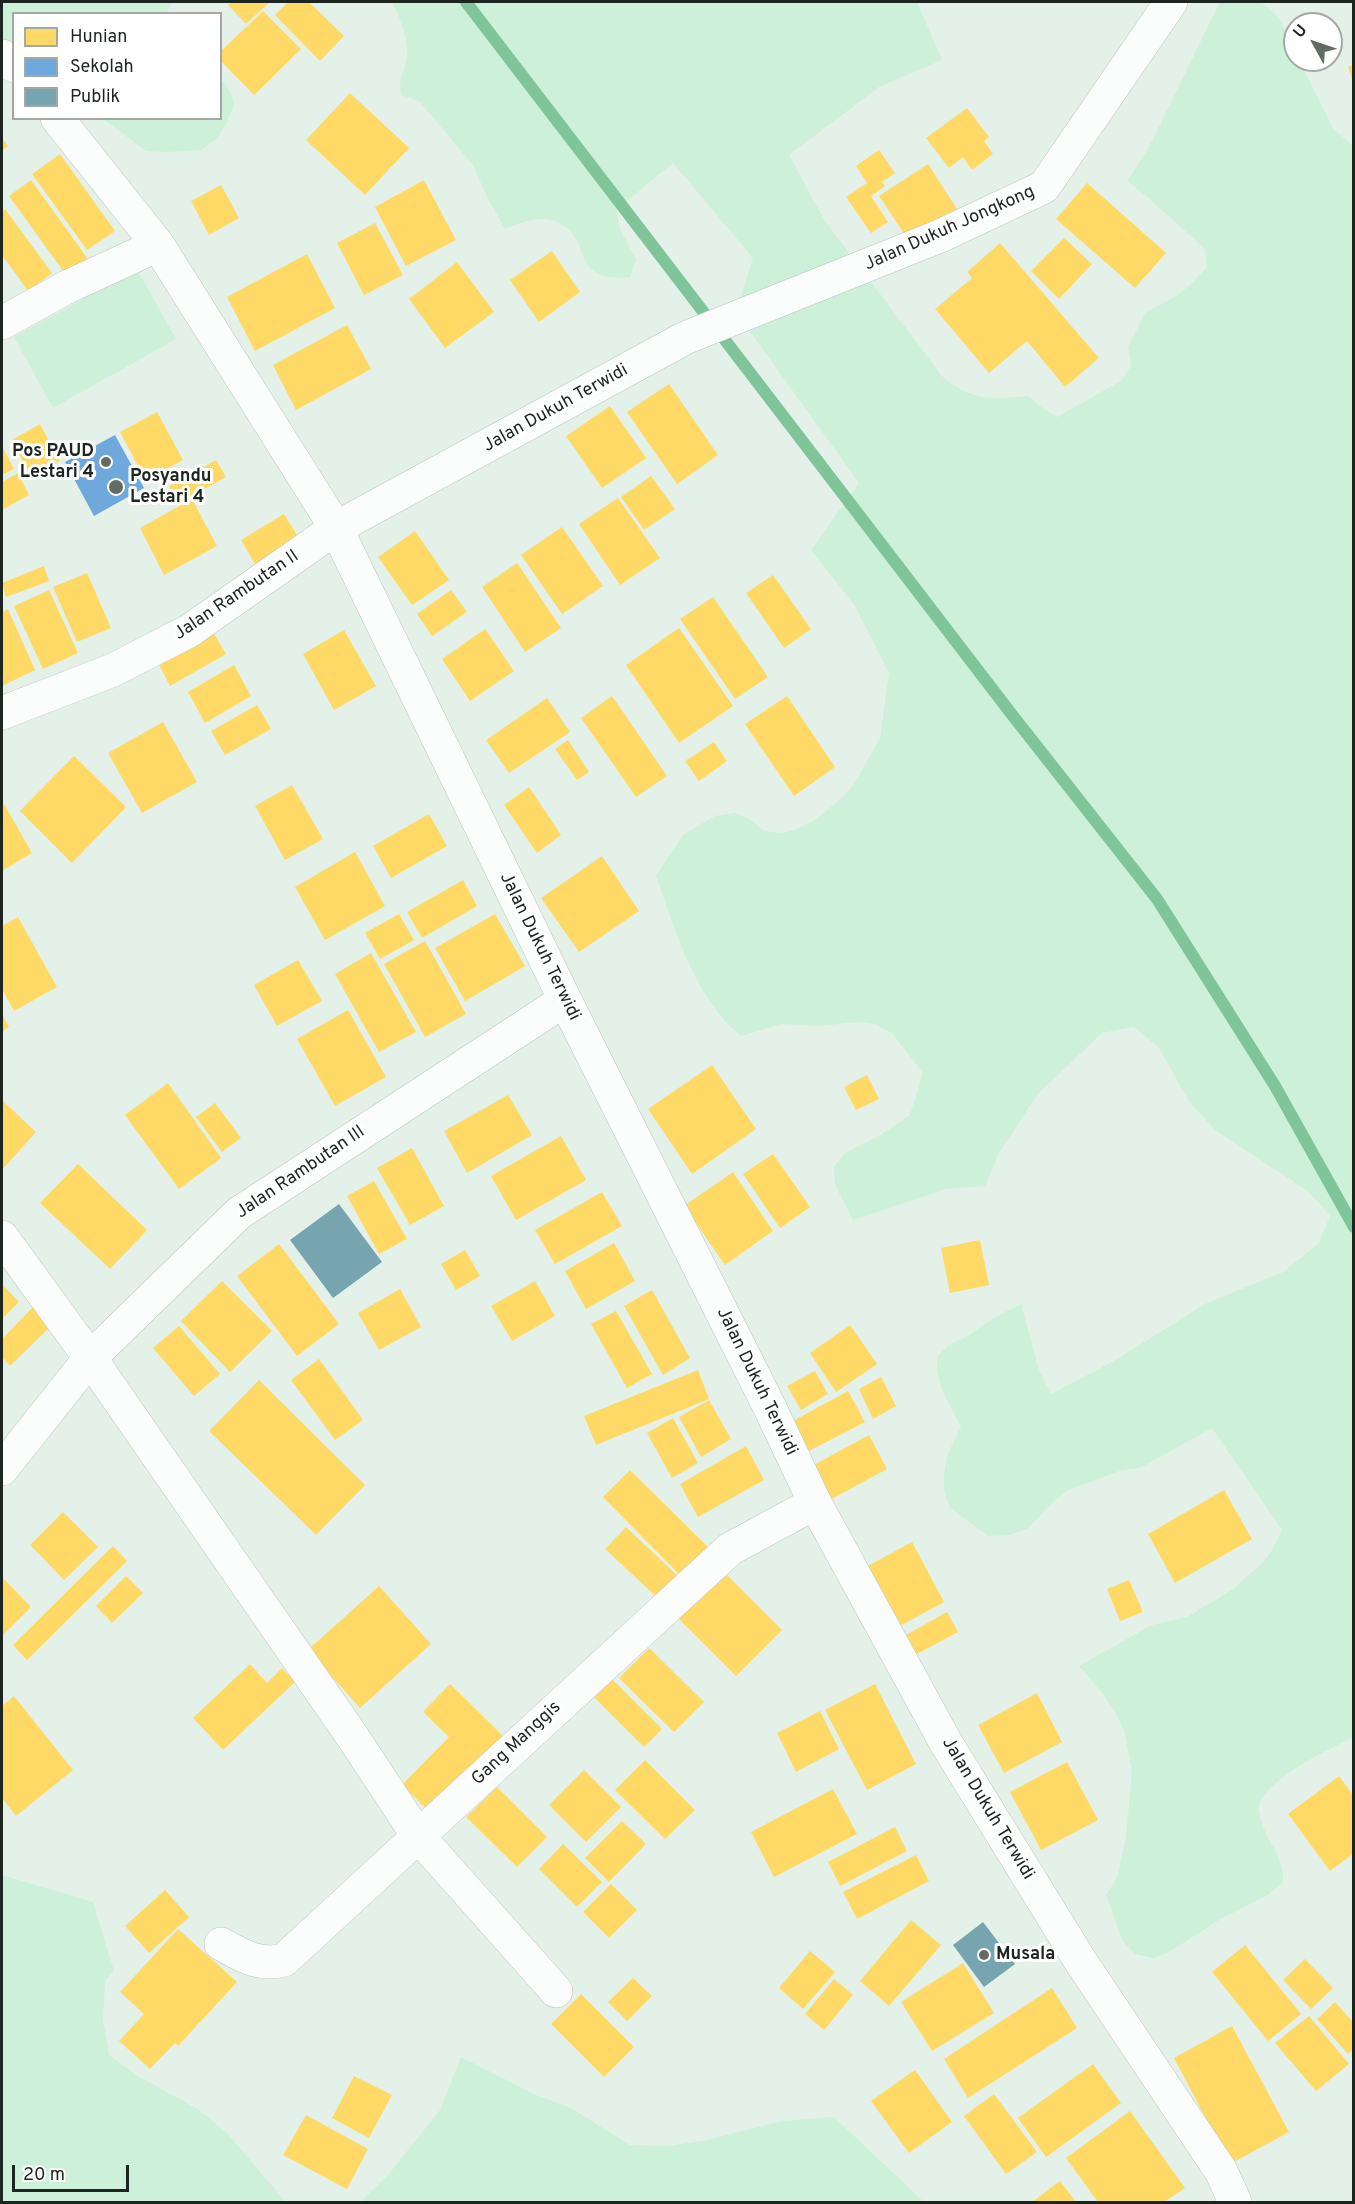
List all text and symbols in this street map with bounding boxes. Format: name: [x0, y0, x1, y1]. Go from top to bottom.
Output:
legend: [12, 12, 222, 120]
north arrow: [1283, 12, 1343, 72]
text: U: [1289, 21, 1312, 43]
text: Hunian: [70, 26, 127, 49]
text: Sekolah: [70, 56, 134, 79]
text: Publik: [70, 86, 120, 109]
street label: Jalan Dukuh Jongkong: [862, 182, 1038, 276]
street label: Jalan Dukuh Terwidi: [480, 360, 632, 458]
place label: Pos PAUD Lestari 4: [12, 441, 94, 484]
marker: Pos PAUD Lestari 4: [99, 455, 113, 469]
place label: Posyandu Lestari 4: [130, 466, 211, 508]
marker: Posyandu Lestari 4: [107, 478, 125, 496]
street label: Jalan Rambutan II: [170, 546, 304, 646]
street label: Jalan Dukuh Terwidi: [494, 869, 584, 1025]
street label: Jalan Rambutan III: [232, 1122, 370, 1224]
street label: Jalan Dukuh Terwidi: [711, 1304, 801, 1460]
street label: Gang Manggis: [468, 1697, 566, 1791]
street label: Jalan Dukuh Terwidi: [936, 1734, 1038, 1884]
place label: Musala: [996, 1944, 1055, 1966]
marker: Musala: [977, 1948, 991, 1962]
scale bar: [15, 2153, 132, 2191]
text: 20 m: [23, 2164, 65, 2187]

